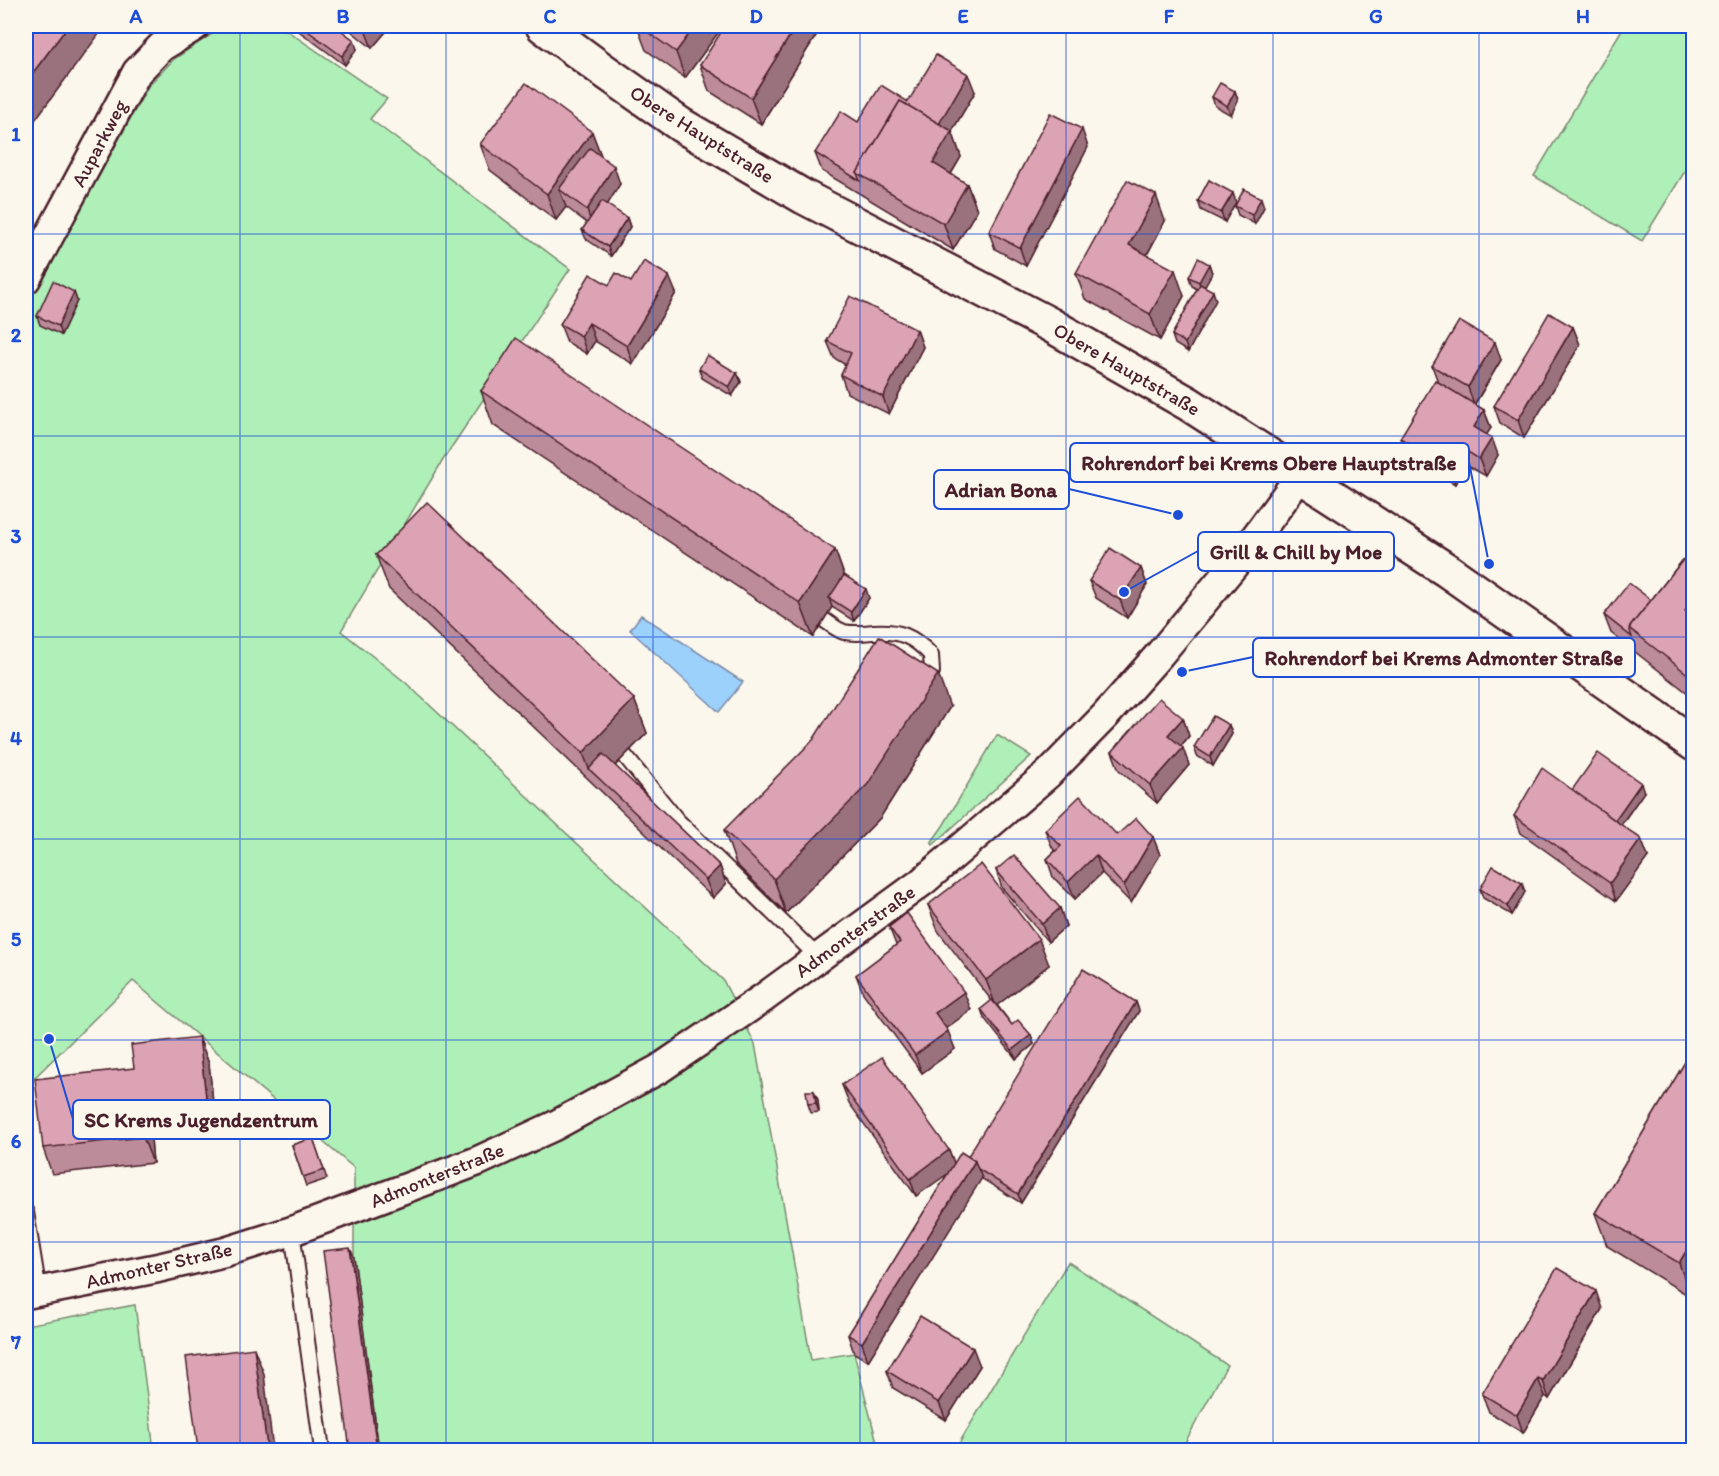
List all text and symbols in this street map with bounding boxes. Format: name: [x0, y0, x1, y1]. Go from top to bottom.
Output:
text: A: [129, 4, 143, 28]
text: B: [337, 4, 350, 28]
text: C: [544, 4, 557, 28]
text: D: [749, 4, 763, 28]
text: E: [957, 4, 969, 28]
text: F: [1164, 4, 1175, 28]
text: G: [1369, 4, 1383, 28]
text: H: [1576, 4, 1590, 28]
street label: Obere Hauptstraße: [625, 80, 779, 188]
street label: Auparkweg: [66, 95, 132, 191]
text: 1: [11, 122, 21, 146]
street label: Obere Hauptstraße: [1049, 317, 1205, 421]
text: 2: [11, 323, 22, 347]
callout: Rohrendorf bei Krems Obere Hauptstraße: [1070, 443, 1469, 482]
text: Rohrendorf bei Krems Obere Hauptstraße: [1081, 450, 1457, 476]
callout: Adrian Bona: [934, 470, 1069, 509]
text: Adrian Bona: [944, 477, 1058, 502]
text: 3: [11, 524, 22, 548]
callout: Grill & Chill by Moe: [1198, 532, 1394, 571]
text: Grill & Chill by Moe: [1210, 539, 1382, 565]
callout: Rohrendorf bei Krems Admonter Straße: [1253, 638, 1635, 677]
text: Rohrendorf bei Krems Admonter Straße: [1265, 645, 1623, 670]
text: 4: [10, 726, 22, 750]
street label: Admonterstraße: [790, 879, 920, 983]
text: 5: [11, 927, 22, 951]
callout: SC Krems Jugendzentrum: [73, 1100, 330, 1139]
text: SC Krems Jugendzentrum: [84, 1107, 319, 1133]
text: 6: [11, 1129, 22, 1153]
street label: Admonterstraße: [367, 1137, 507, 1213]
street label: Admonter Straße: [83, 1236, 235, 1294]
text: 7: [10, 1330, 21, 1354]

